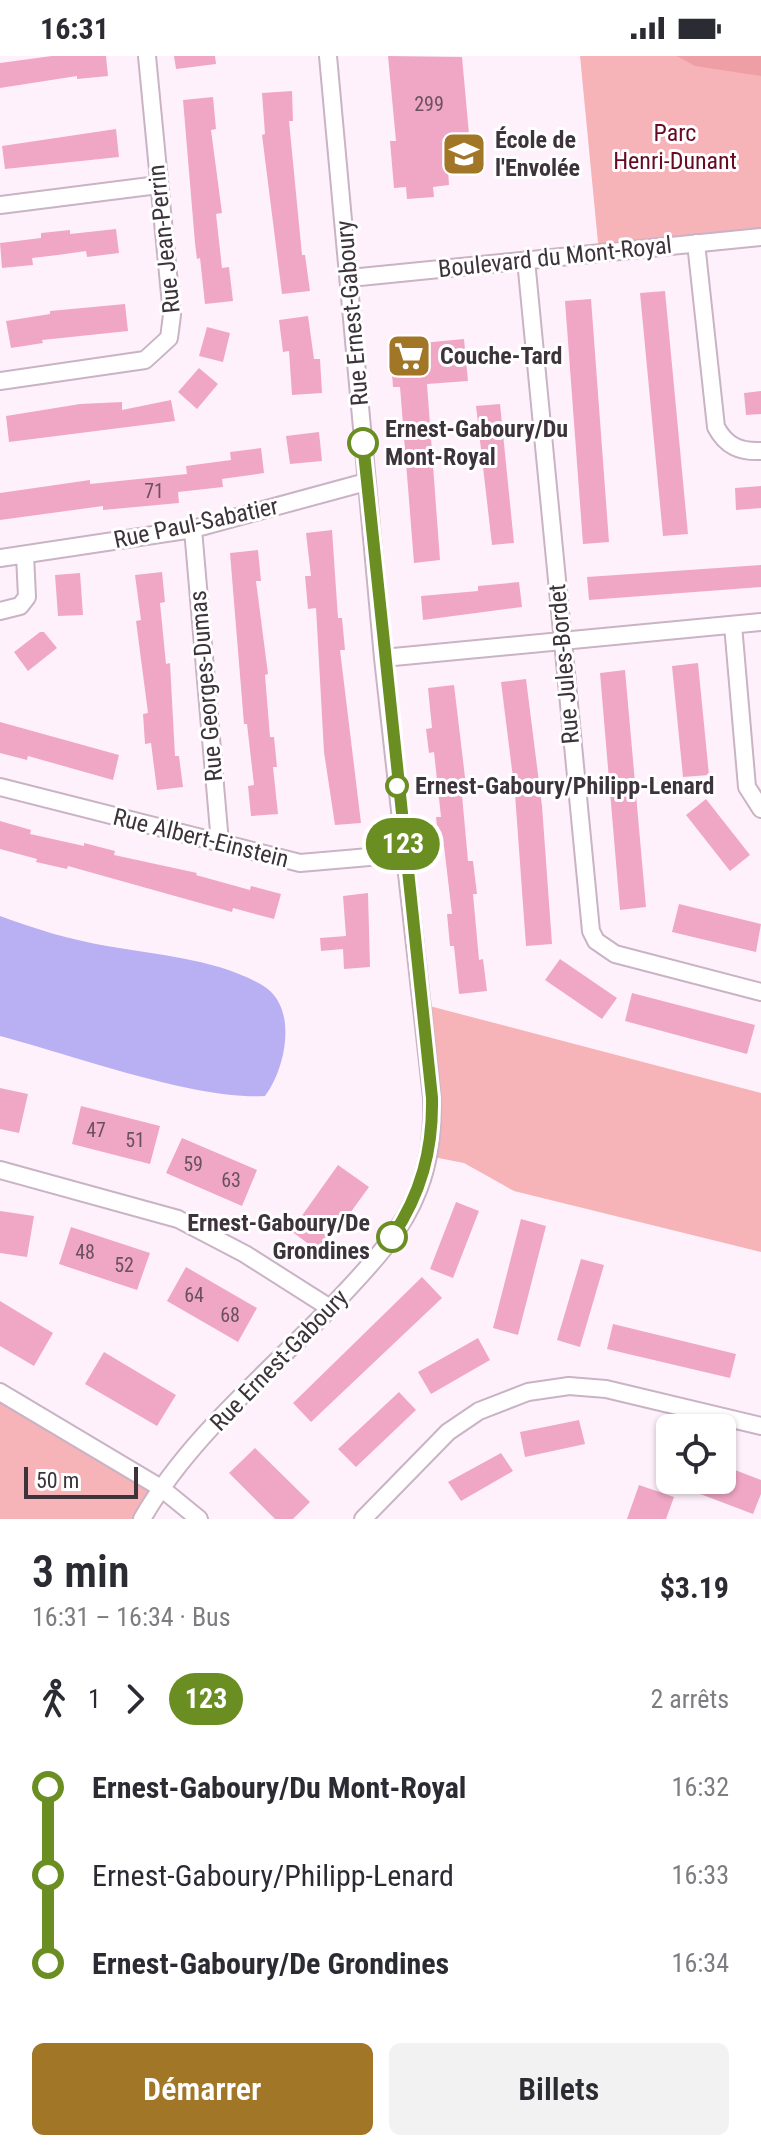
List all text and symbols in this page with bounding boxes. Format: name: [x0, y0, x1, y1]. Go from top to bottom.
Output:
text: 16:31: [40, 11, 109, 46]
house number: 299: [414, 92, 444, 116]
park label: Parc Henri-Dunant: [613, 119, 737, 175]
place label: École de l'Envolée: [495, 126, 580, 182]
school or university icon: École de l'Envolée: [440, 130, 488, 178]
street label: Rue Jean-Perrin: [142, 163, 186, 315]
street label: Rue Ernest-Gaboury: [330, 219, 374, 407]
street label: Boulevard du Mont-Royal: [437, 231, 673, 283]
supermarket icon: Couche-Tard: [385, 332, 433, 380]
place label: Couche-Tard: [440, 342, 562, 370]
place label: Ernest-Gaboury/Du Mont-Royal: [385, 415, 568, 471]
marker: Ernest-Gaboury/Du Mont-Royal: [348, 428, 378, 458]
house number: 71: [144, 479, 164, 503]
street label: Rue Paul-Sabatier: [111, 492, 281, 554]
street label: Rue Jules-Bordet: [543, 583, 585, 745]
street label: Rue Georges-Dumas: [184, 589, 228, 783]
place label: Ernest-Gaboury/Philipp-Lenard: [415, 772, 714, 800]
marker: Ernest-Gaboury/Philipp-Lenard: [386, 775, 408, 797]
street label: Rue Albert-Einstein: [110, 803, 292, 873]
line badge: 123: [357, 818, 449, 870]
text: 123: [382, 827, 424, 860]
house number: 47: [86, 1118, 106, 1142]
house number: 51: [125, 1128, 145, 1152]
house number: 59: [183, 1152, 203, 1176]
house number: 63: [221, 1168, 241, 1192]
place label: Ernest-Gaboury/De Grondines: [187, 1209, 370, 1265]
marker: Ernest-Gaboury/De Grondines: [377, 1222, 407, 1252]
house number: 48: [75, 1240, 95, 1264]
house number: 52: [114, 1253, 134, 1277]
house number: 64: [184, 1283, 204, 1307]
street label: Rue Ernest-Gaboury: [204, 1283, 354, 1437]
house number: 68: [220, 1303, 240, 1327]
map controls: [656, 1414, 736, 1494]
button: locate: [656, 1414, 736, 1494]
scale bar: [24, 1463, 138, 1499]
text: 50 m: [36, 1468, 79, 1493]
text: 3 min: [32, 1546, 129, 1598]
text: $3.19: [660, 1570, 729, 1605]
text: 16:31 – 16:34 · Bus: [32, 1602, 231, 1632]
icon: walk: [32, 1677, 76, 1721]
icon: forward: [113, 1677, 157, 1721]
text: 123: [185, 1682, 227, 1715]
text: 1: [88, 1684, 101, 1714]
text: 2 arrêts: [650, 1684, 729, 1714]
text: Ernest-Gaboury/Du Mont-Royal: [92, 1770, 466, 1805]
text: 16:32: [672, 1772, 729, 1802]
text: Ernest-Gaboury/Philipp-Lenard: [92, 1858, 454, 1893]
text: 16:33: [672, 1860, 729, 1890]
text: Ernest-Gaboury/De Grondines: [92, 1946, 449, 1981]
text: 16:34: [672, 1948, 729, 1978]
button: Démarrer: [32, 2043, 373, 2135]
button: Billets: [389, 2043, 729, 2135]

